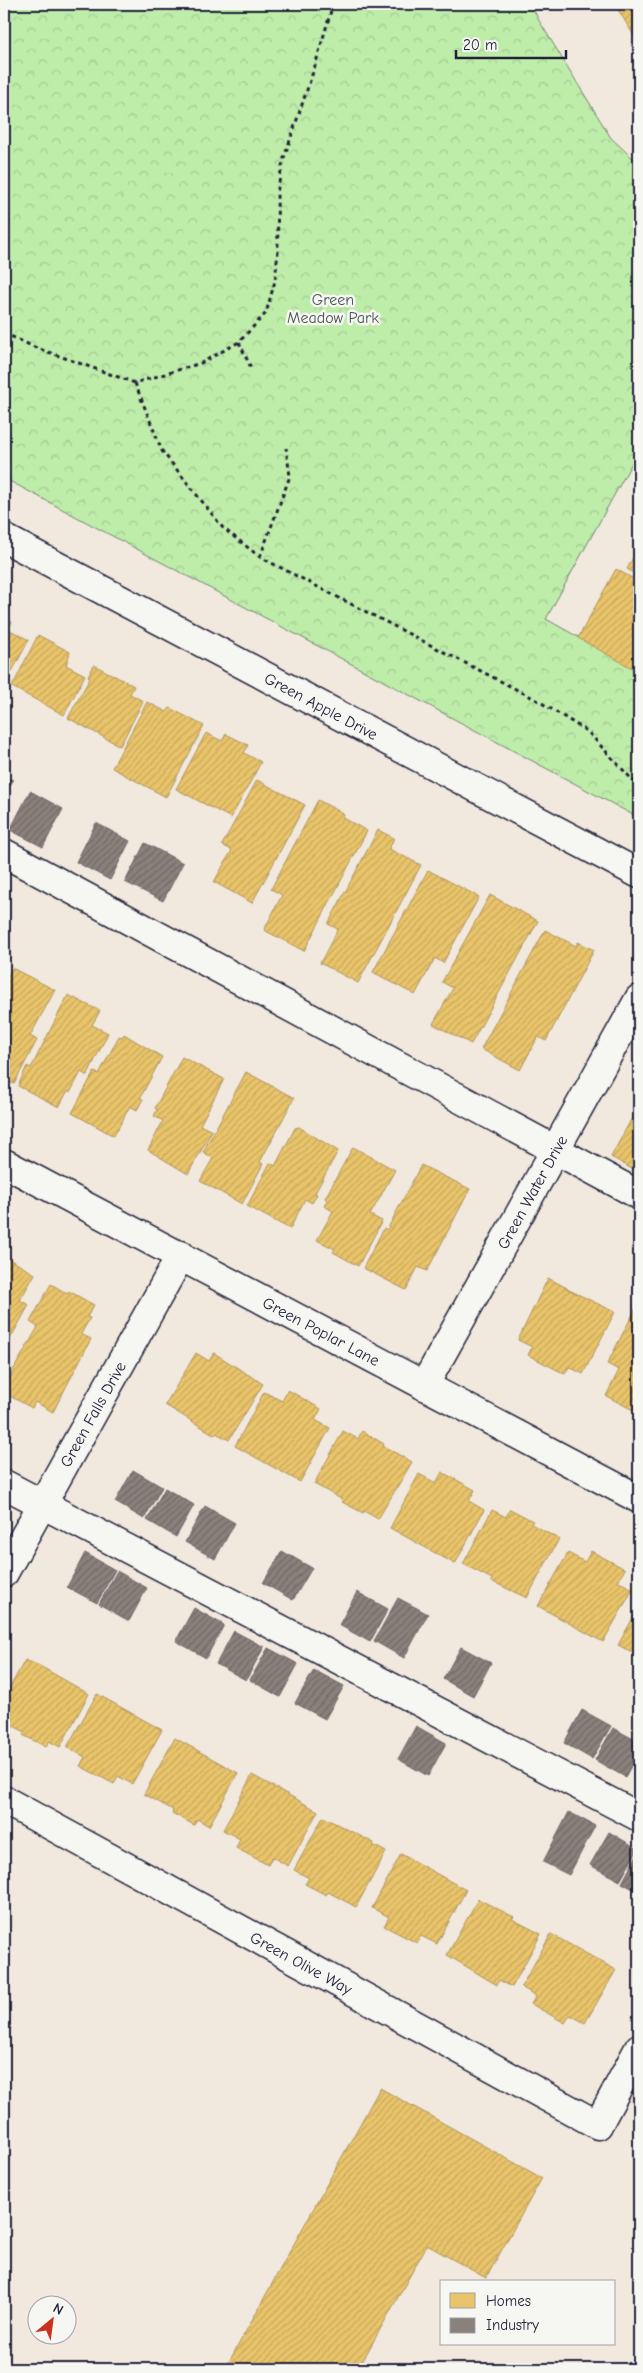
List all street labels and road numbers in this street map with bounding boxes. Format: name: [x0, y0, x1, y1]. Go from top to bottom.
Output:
street label: Green Apple Drive: [261, 669, 381, 744]
street label: Green Water Drive: [494, 1132, 571, 1252]
street label: Green Poplar Lane: [259, 1294, 382, 1370]
street label: Green Falls Drive: [57, 1359, 130, 1470]
street label: Green Olive Way: [247, 1929, 356, 1999]

